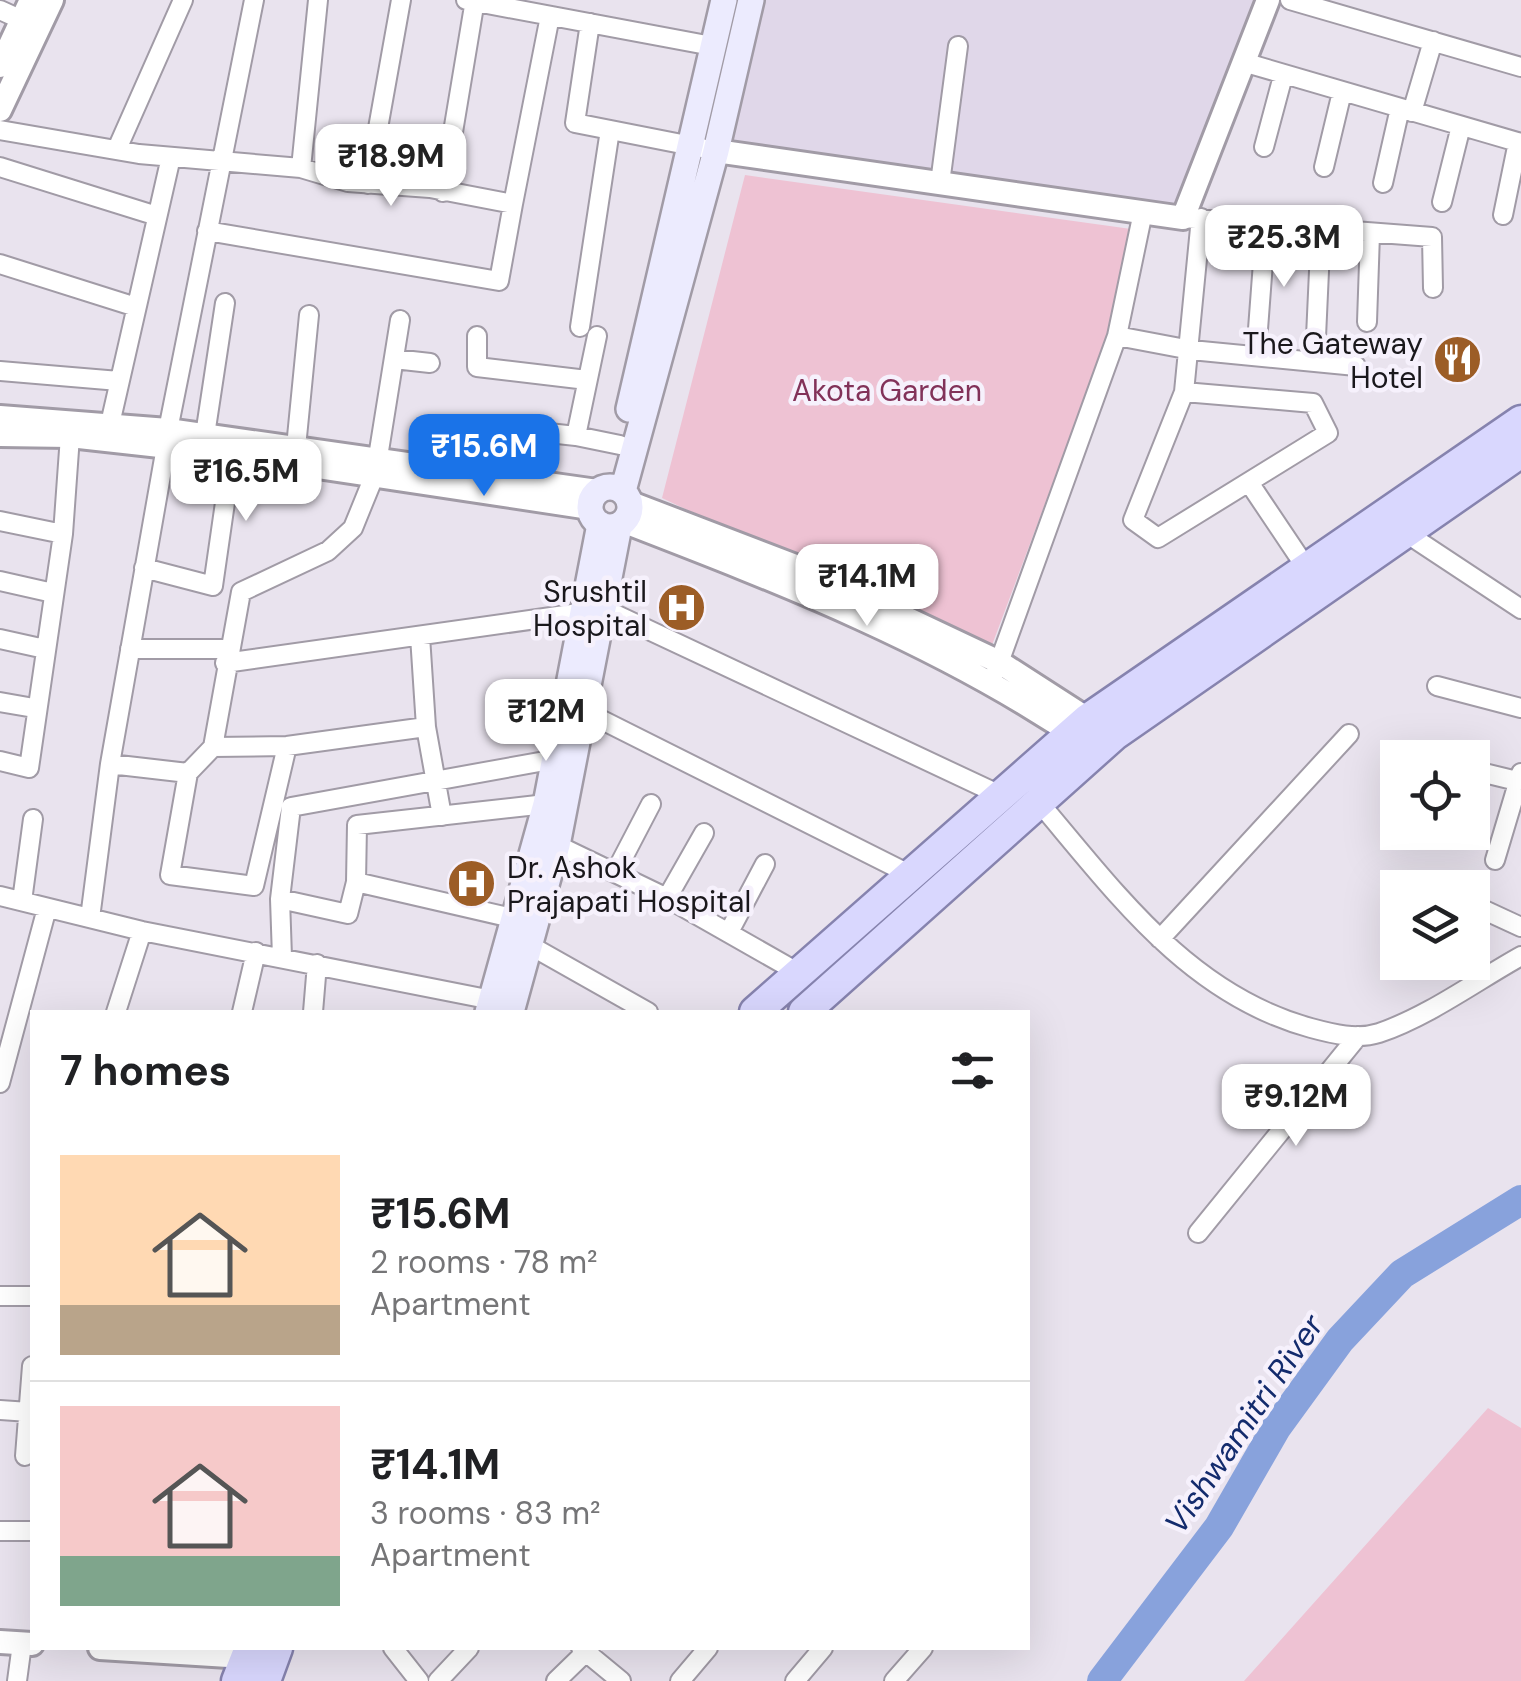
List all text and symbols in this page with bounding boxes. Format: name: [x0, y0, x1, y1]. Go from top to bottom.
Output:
pin: ₹18.9M: [310, 124, 472, 209]
text: ₹18.9M: [337, 135, 445, 177]
pin: ₹25.3M: [1203, 205, 1365, 290]
text: ₹25.3M: [1227, 216, 1341, 258]
place label: The Gateway Hotel: [1243, 324, 1423, 397]
restaurant icon: The Gateway Hotel: [1432, 334, 1484, 386]
park label: Akota Garden: [792, 371, 982, 410]
pin: ₹15.6M: [403, 414, 565, 499]
text: ₹15.6M: [431, 425, 537, 467]
pin: ₹16.5M: [165, 439, 327, 524]
text: ₹16.5M: [193, 450, 299, 492]
pin: ₹14.1M: [786, 544, 948, 629]
text: ₹14.1M: [817, 555, 917, 597]
place label: Srushtil Hospital: [533, 572, 647, 645]
hospital icon: Srushtil Hospital: [656, 582, 708, 634]
pin: ₹12M: [487, 679, 605, 764]
text: ₹12M: [507, 690, 585, 732]
map controls: [1380, 740, 1490, 980]
button: locate: [1380, 740, 1490, 850]
place label: Dr. Ashok Prajapati Hospital: [507, 848, 751, 921]
hospital icon: Dr. Ashok Prajapati Hospital: [446, 858, 498, 910]
button: layers: [1380, 870, 1490, 980]
text: 7 homes: [60, 1043, 231, 1098]
icon: filters: [945, 1043, 1000, 1098]
pin: ₹9.12M: [1215, 1064, 1377, 1149]
text: ₹9.12M: [1244, 1075, 1348, 1117]
text: ₹15.6M: [370, 1186, 510, 1241]
icon: home: [140, 1195, 260, 1315]
text: 2 rooms · 78 m²: [370, 1241, 598, 1283]
text: Apartment: [370, 1283, 531, 1325]
water label: Vishwamitri River: [1155, 1305, 1334, 1542]
text: ₹14.1M: [370, 1437, 500, 1492]
icon: home: [140, 1446, 260, 1566]
text: 3 rooms · 83 m²: [370, 1492, 601, 1534]
text: Apartment: [370, 1534, 531, 1576]

